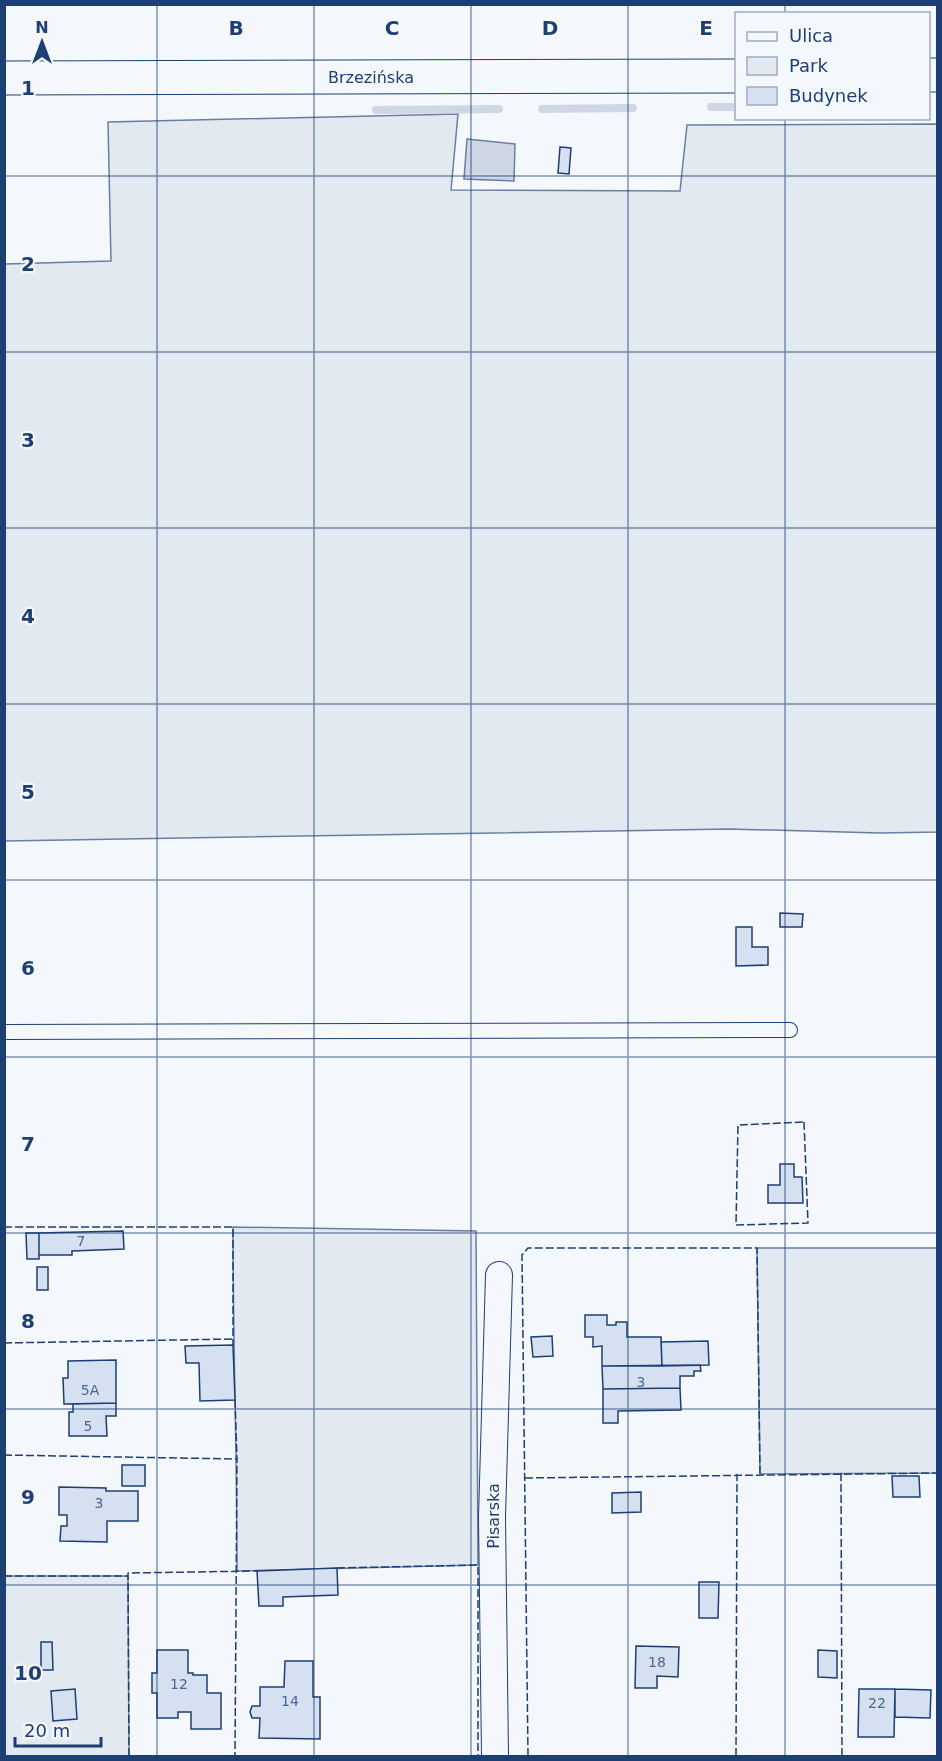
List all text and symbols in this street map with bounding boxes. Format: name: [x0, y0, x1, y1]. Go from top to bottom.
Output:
north arrow: [12, 12, 72, 72]
legend: [735, 12, 930, 120]
text: B: [228, 16, 244, 40]
text: C: [385, 16, 399, 40]
text: D: [542, 16, 558, 40]
text: E: [699, 16, 713, 40]
text: N: [35, 18, 49, 37]
text: Ulica: [789, 25, 833, 46]
text: Park: [789, 55, 828, 76]
street label: Brzezińska: [328, 68, 414, 87]
text: 1: [21, 76, 35, 100]
text: Budynek: [789, 85, 868, 106]
text: 2: [21, 252, 35, 276]
text: 3: [21, 428, 35, 452]
text: 4: [21, 604, 35, 628]
text: 5: [21, 780, 35, 804]
text: 6: [21, 956, 35, 980]
text: 7: [21, 1132, 35, 1156]
house number: 7: [77, 1233, 85, 1249]
text: 8: [21, 1309, 35, 1333]
house number: 3: [637, 1374, 645, 1390]
house number: 5A: [81, 1382, 100, 1398]
house number: 5: [84, 1418, 92, 1434]
street label: Pisarska: [484, 1483, 503, 1549]
text: 9: [21, 1485, 35, 1509]
house number: 3: [95, 1495, 103, 1511]
house number: 18: [648, 1654, 666, 1670]
text: 10: [14, 1661, 42, 1685]
house number: 12: [170, 1676, 188, 1692]
house number: 14: [281, 1693, 299, 1709]
house number: 22: [868, 1695, 886, 1711]
scale bar: [15, 1710, 100, 1748]
text: 20 m: [24, 1720, 70, 1741]

